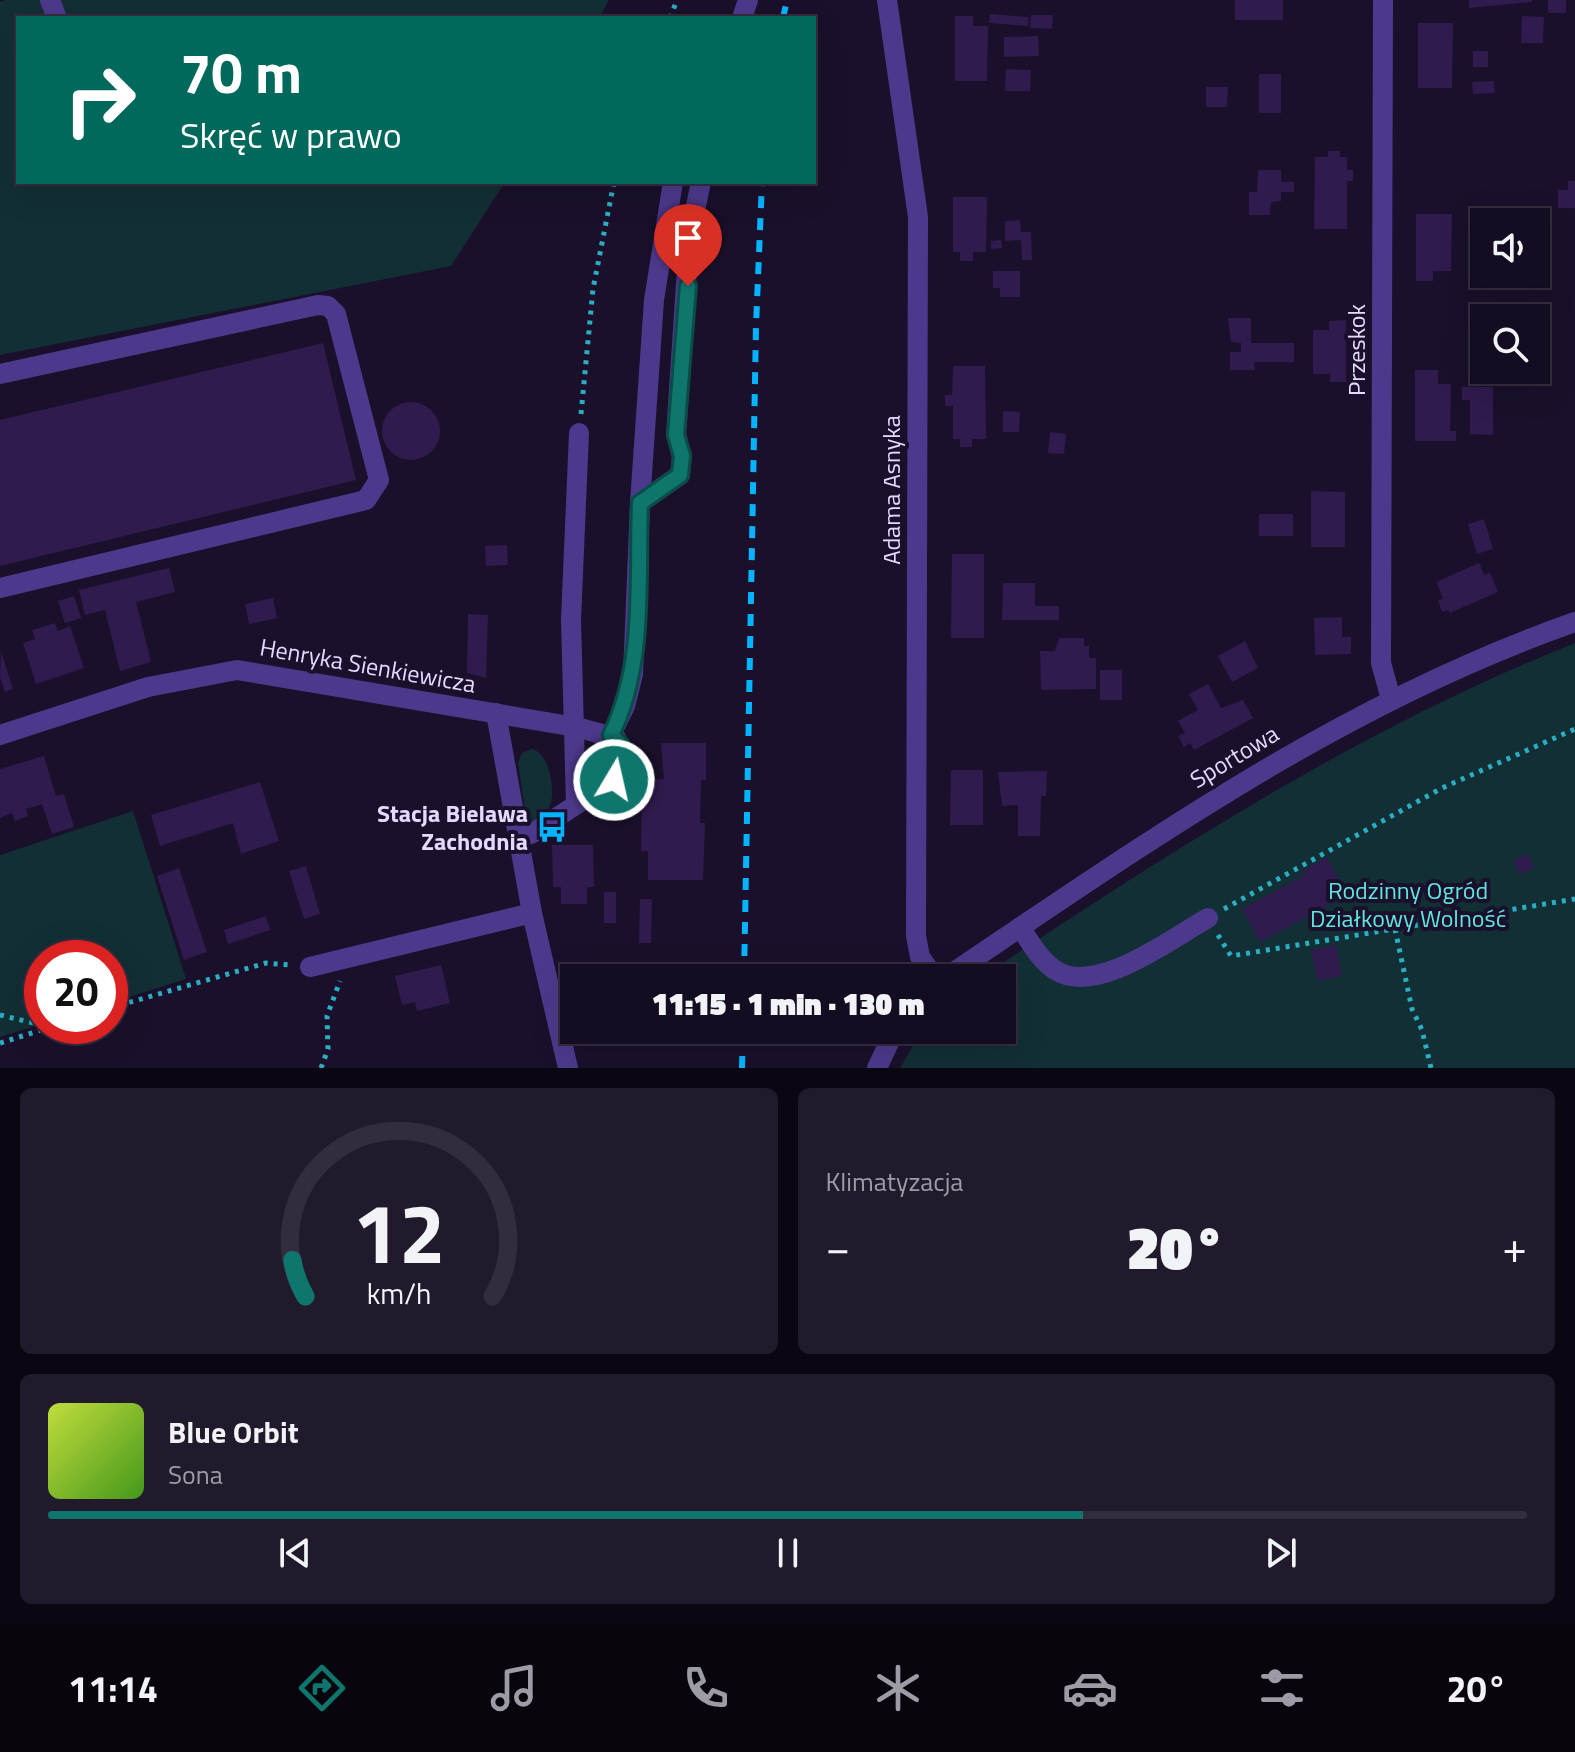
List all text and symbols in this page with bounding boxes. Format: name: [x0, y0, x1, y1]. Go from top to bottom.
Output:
text: 70 m: [180, 30, 302, 115]
icon: right: [48, 48, 152, 152]
text: Skręć w prawo: [180, 107, 402, 162]
pin: [654, 204, 722, 286]
map controls: [1470, 208, 1550, 384]
button: sound: [1470, 208, 1550, 288]
icon: arrive: [666, 216, 710, 260]
street label: Przeskok: [1338, 303, 1374, 396]
button: search: [1470, 304, 1550, 384]
street label: Adama Asnyka: [873, 415, 909, 565]
street label: Henryka Sienkiewicza: [257, 628, 479, 702]
street label: Sportowa: [1183, 715, 1285, 797]
position arrow: [572, 738, 656, 822]
place label: Stacja Bielawa Zachodnia: [377, 795, 528, 859]
bus stop icon: Stacja Bielawa Zachodnia: [535, 810, 569, 844]
park label: Rodzinny Ogród Działkowy Wolność: [1310, 872, 1506, 936]
speed limit sign: 20: [24, 940, 128, 1044]
text: 11:15 · 1 min · 130 m: [652, 981, 924, 1027]
text: Klimatyzacja: [826, 1162, 963, 1201]
text: 12: [352, 1169, 445, 1295]
text: 20°: [1127, 1201, 1226, 1292]
text: −: [826, 1213, 850, 1280]
text: +: [1502, 1213, 1527, 1280]
text: km/h: [366, 1272, 431, 1315]
text: Blue Orbit: [168, 1409, 299, 1455]
text: Sona: [168, 1455, 223, 1494]
icon: previous: [273, 1531, 317, 1575]
icon: pause: [766, 1531, 810, 1575]
icon: next: [1259, 1531, 1303, 1575]
icon: directions: [294, 1660, 350, 1716]
icon: music: [486, 1660, 542, 1716]
icon: phone: [678, 1660, 734, 1716]
icon: climate: [870, 1660, 926, 1716]
icon: car: [1062, 1660, 1118, 1716]
icon: filters: [1254, 1660, 1310, 1716]
text: 11:14: [68, 1661, 158, 1716]
text: 20°: [1446, 1661, 1507, 1716]

